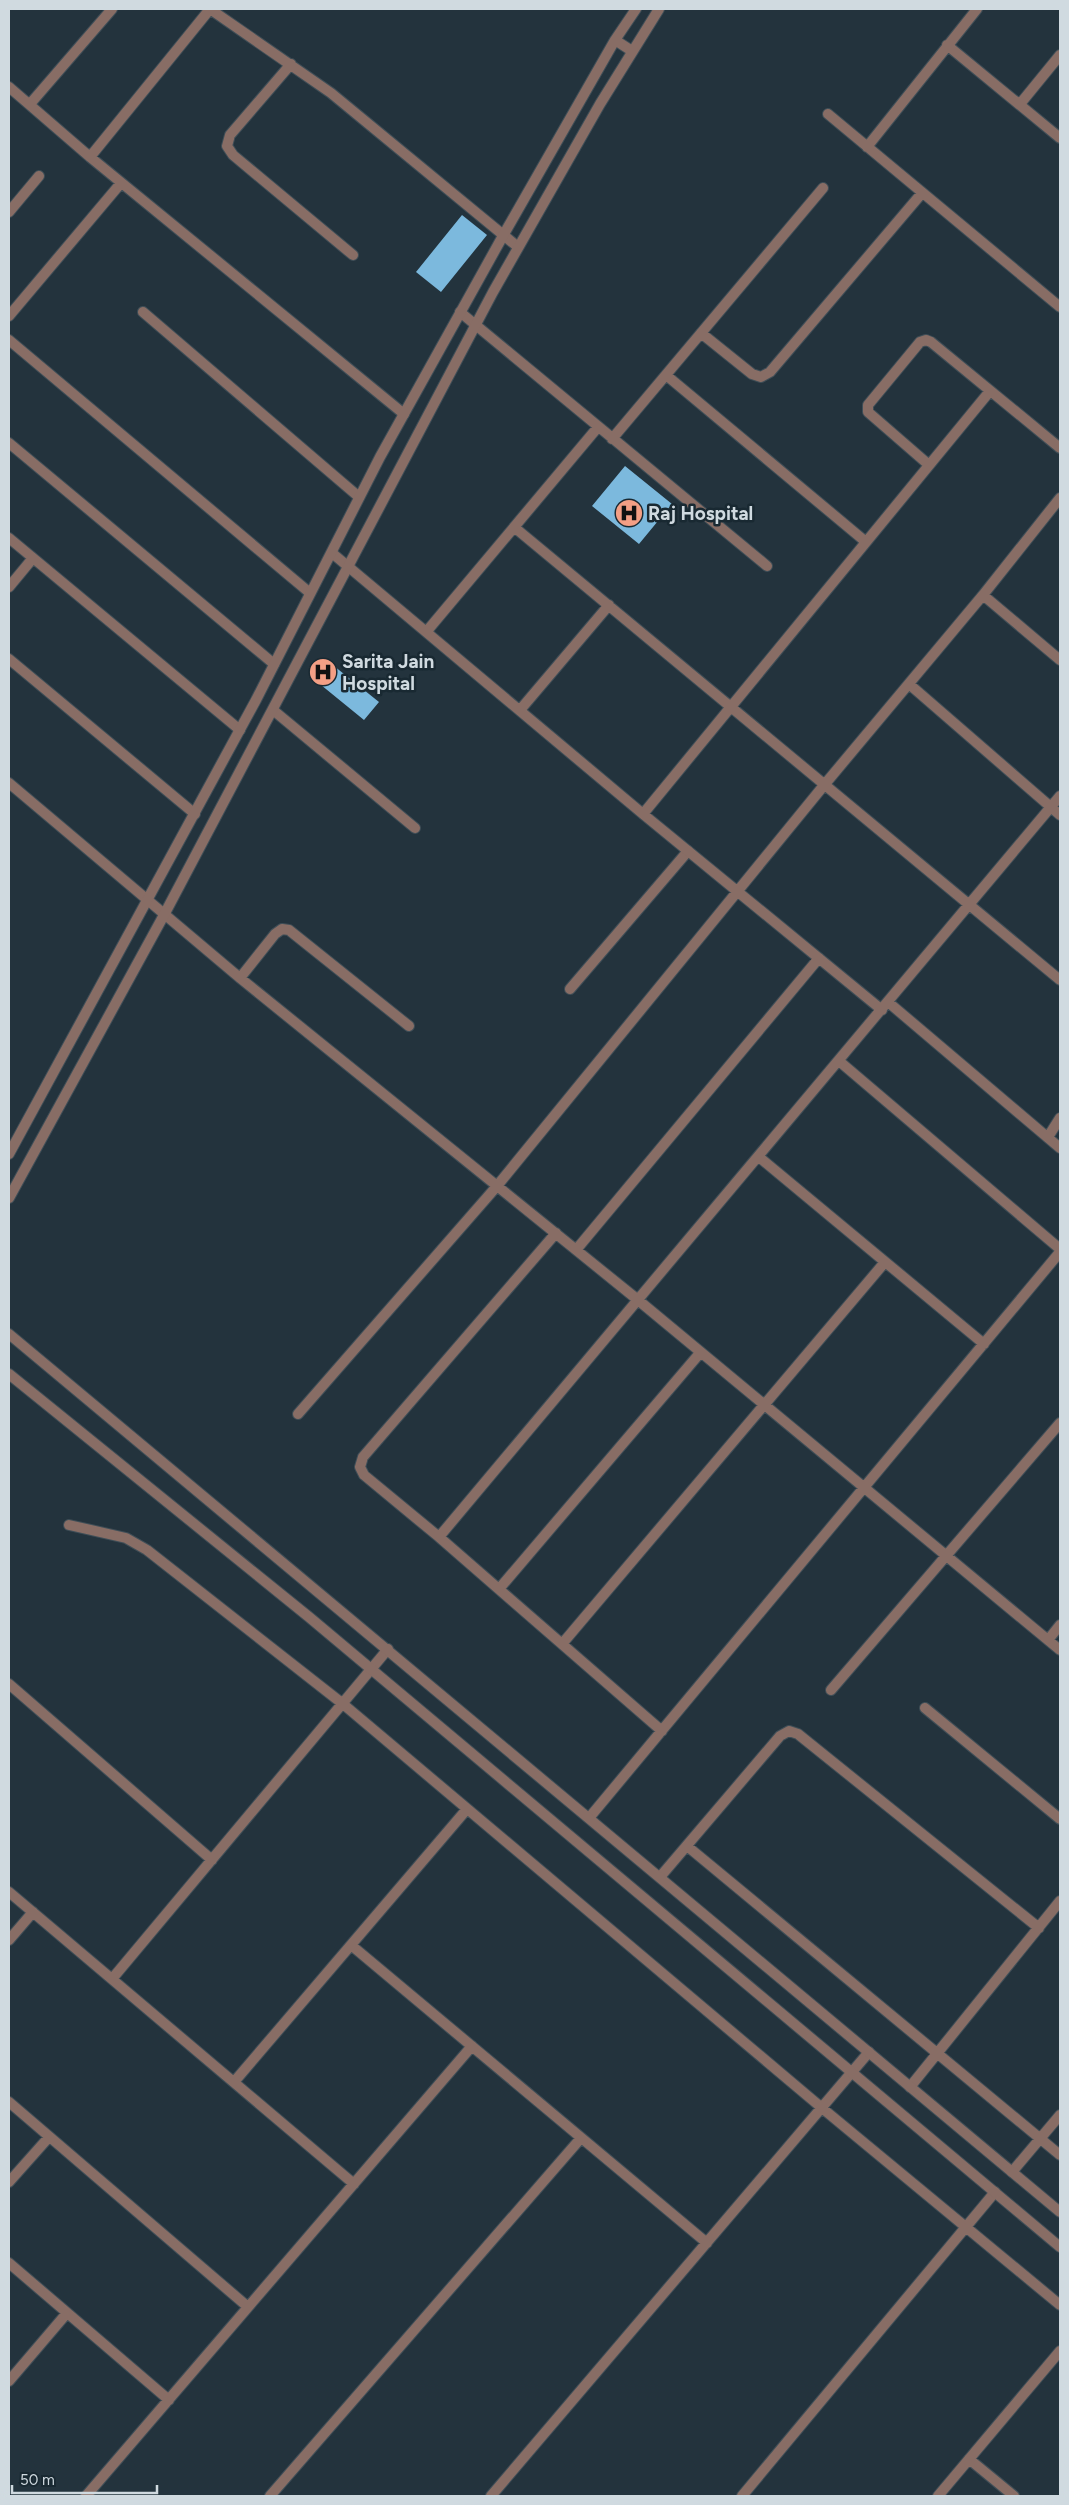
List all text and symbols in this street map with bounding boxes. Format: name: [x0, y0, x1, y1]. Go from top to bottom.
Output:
hospital icon: Raj Hospital: [614, 498, 644, 528]
place label: Raj Hospital: [648, 502, 753, 525]
place label: Sarita Jain Hospital: [342, 650, 434, 695]
hospital icon: Sarita Jain Hospital: [308, 657, 338, 687]
scale bar: [12, 2462, 158, 2494]
text: 50 m: [20, 2471, 55, 2489]

